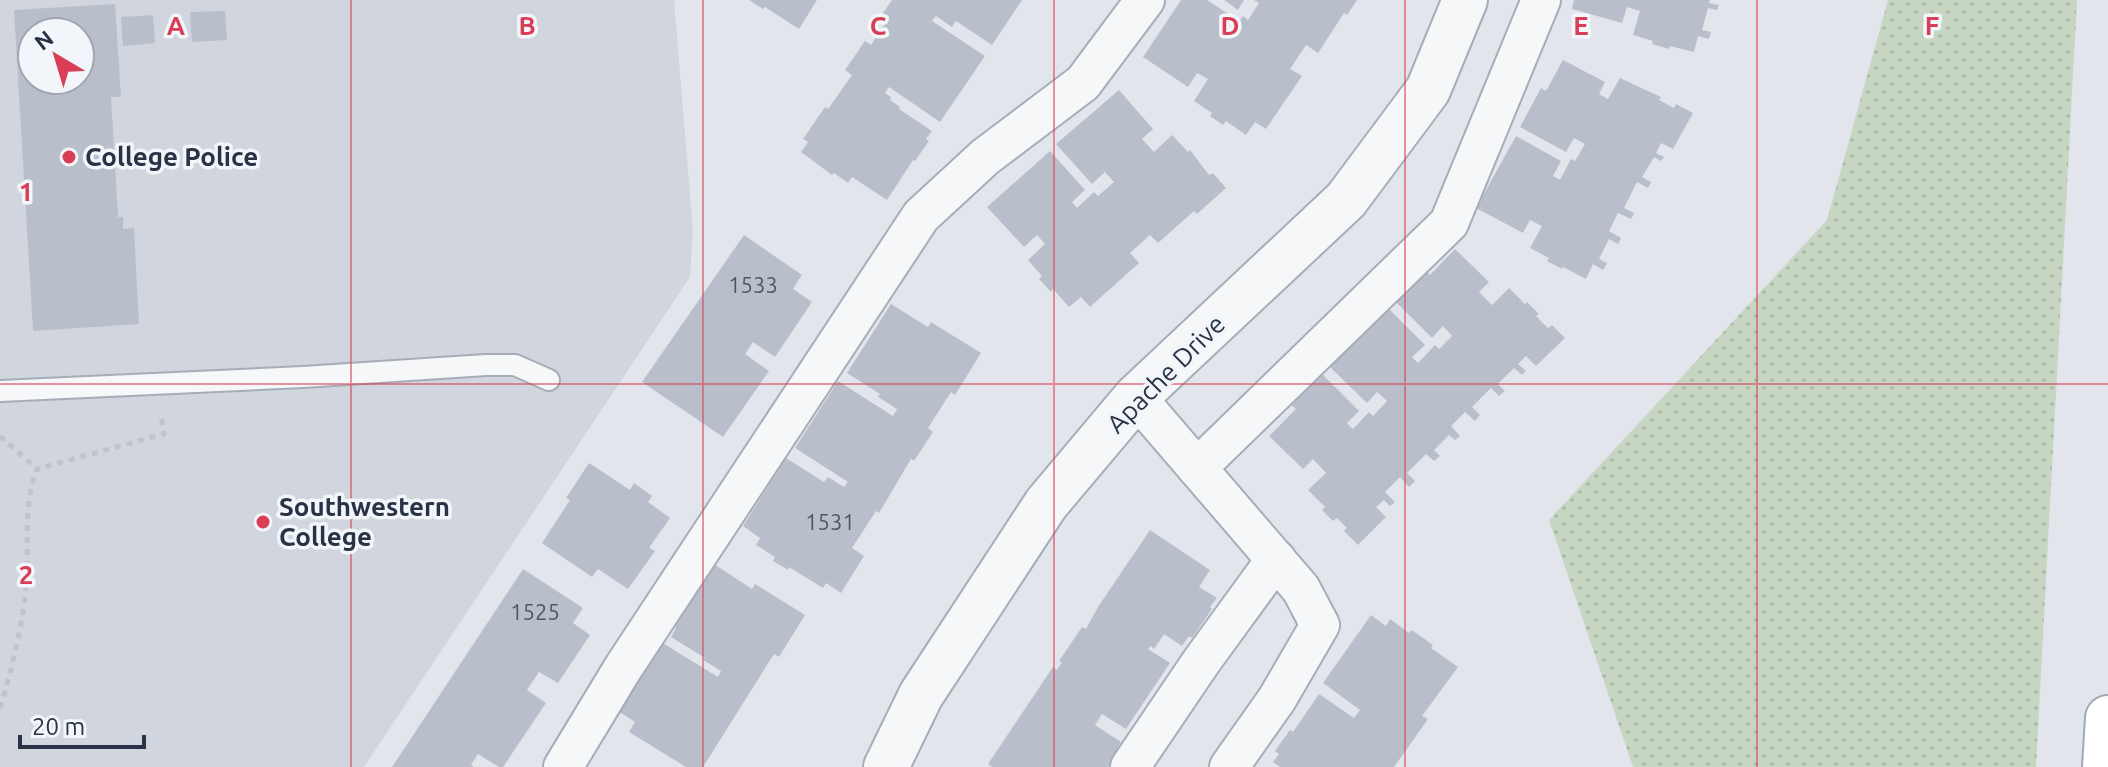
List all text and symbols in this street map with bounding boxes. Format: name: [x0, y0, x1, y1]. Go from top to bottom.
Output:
text: A: [167, 11, 186, 40]
text: B: [518, 11, 536, 40]
text: C: [870, 11, 887, 40]
text: D: [1221, 11, 1239, 40]
text: E: [1573, 11, 1589, 40]
text: F: [1925, 11, 1939, 40]
north arrow: [16, 16, 96, 96]
text: N: [29, 25, 58, 55]
place label: College Police: [85, 142, 258, 171]
marker: College Police: [60, 148, 78, 166]
text: 1: [19, 177, 33, 206]
house number: 1533: [728, 272, 778, 297]
street label: Apache Drive: [1101, 309, 1230, 438]
place label: Southwestern College: [279, 492, 450, 551]
house number: 1531: [805, 509, 855, 534]
marker: Southwestern College: [254, 513, 272, 531]
text: 2: [19, 560, 33, 589]
house number: 1525: [510, 599, 560, 624]
scale bar: [20, 699, 144, 749]
text: 20 m: [32, 713, 85, 740]

